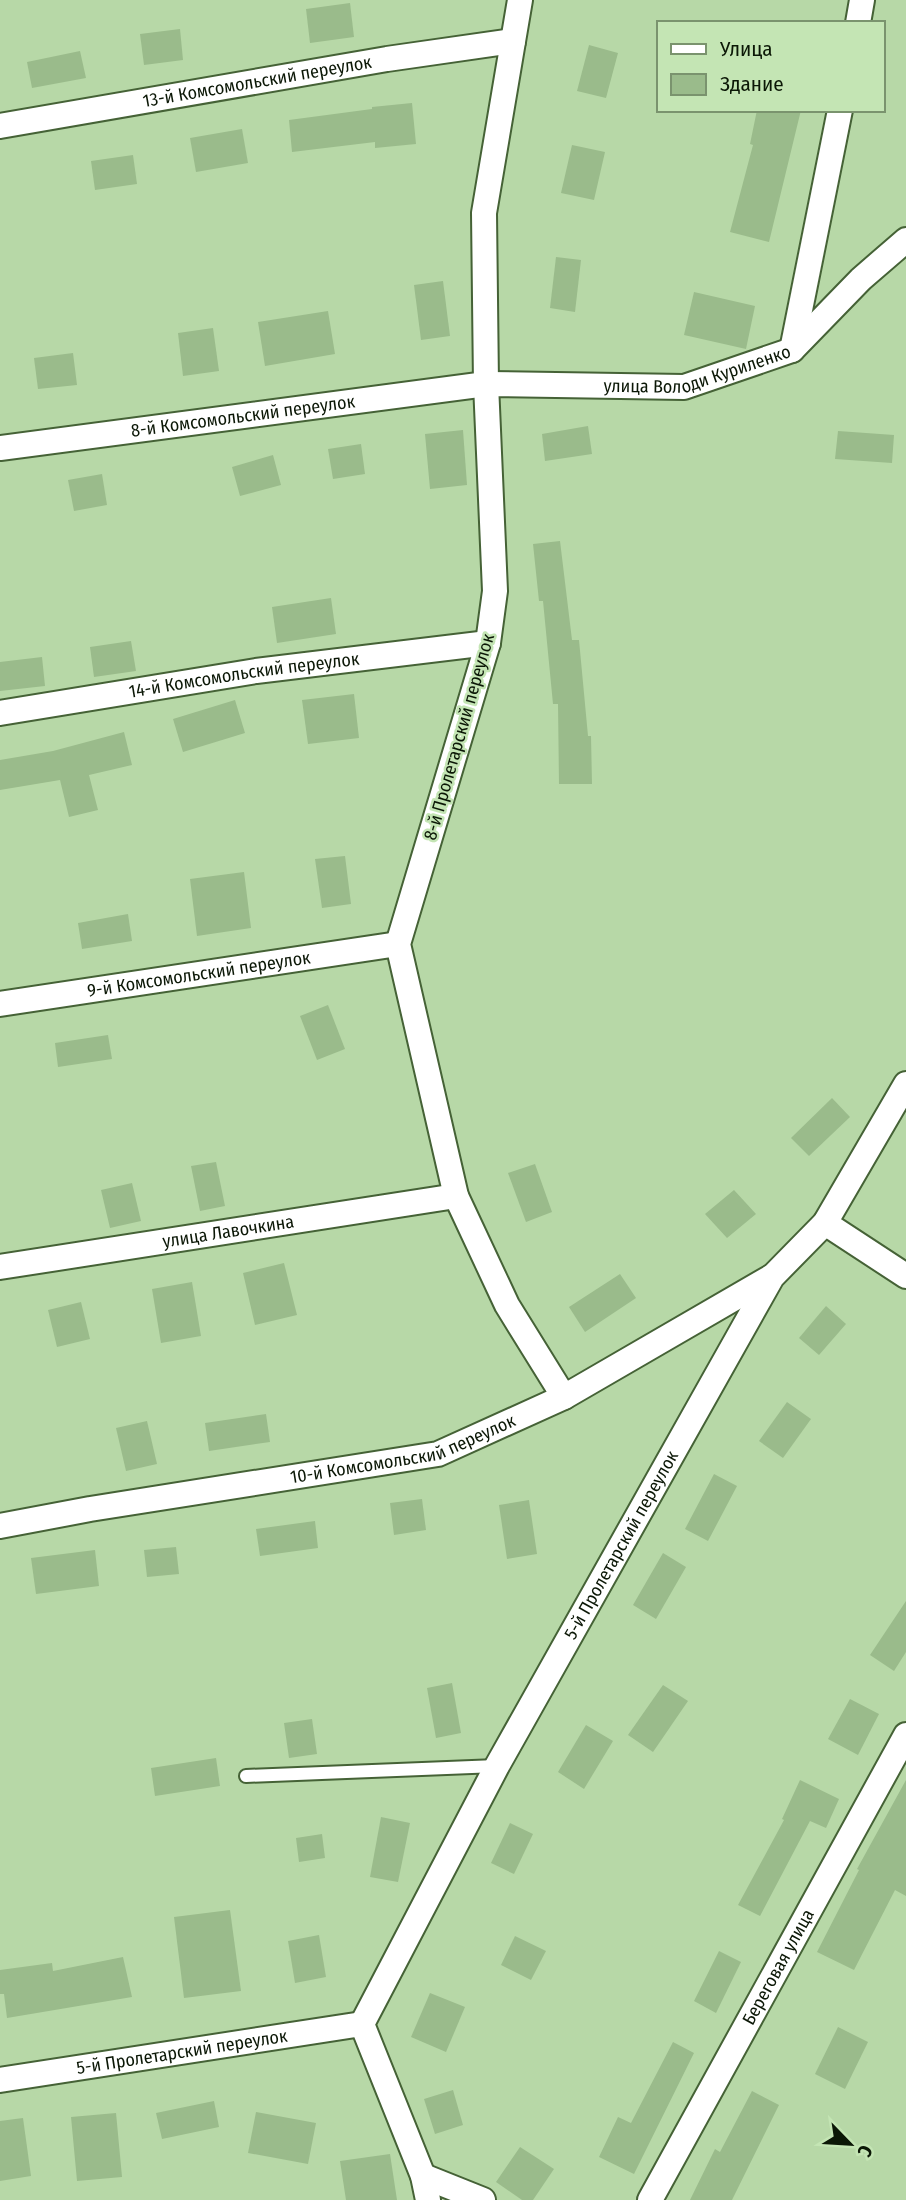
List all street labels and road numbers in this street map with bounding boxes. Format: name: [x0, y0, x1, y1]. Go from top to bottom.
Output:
street label: 13-й Комсомольский переулок: [141, 51, 374, 112]
street label: улица Володи Куриленко: [603, 340, 793, 398]
street label: 8-й Комсомольский переулок: [130, 390, 357, 442]
street label: 8-й Пролетарский переулок: [419, 631, 499, 843]
street label: 14-й Комсомольский переулок: [127, 648, 361, 703]
street label: 9-й Комсомольский переулок: [86, 946, 312, 1002]
street label: улица Лавочкина: [161, 1210, 296, 1253]
street label: 10-й Комсомольский переулок: [289, 1409, 519, 1488]
street label: 5-й Пролетарский переулок: [559, 1446, 683, 1643]
street label: Береговая улица: [738, 1905, 819, 2029]
street label: 5-й Пролетарский переулок: [75, 2025, 289, 2079]

